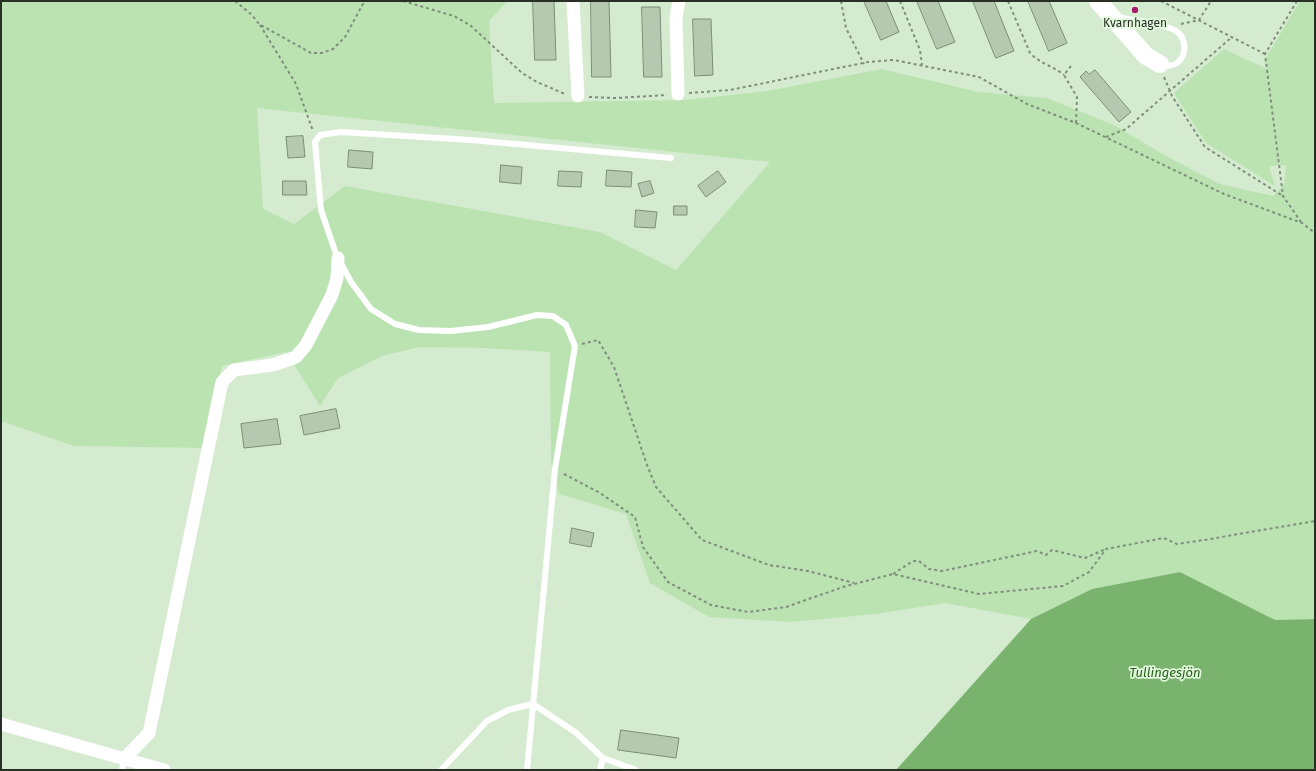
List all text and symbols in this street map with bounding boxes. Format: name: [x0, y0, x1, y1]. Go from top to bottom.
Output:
marker: Kvarnhagen: [1130, 5, 1140, 15]
place label: Kvarnhagen: [1103, 17, 1167, 31]
water label: Tullingesjön: [1129, 665, 1201, 681]

